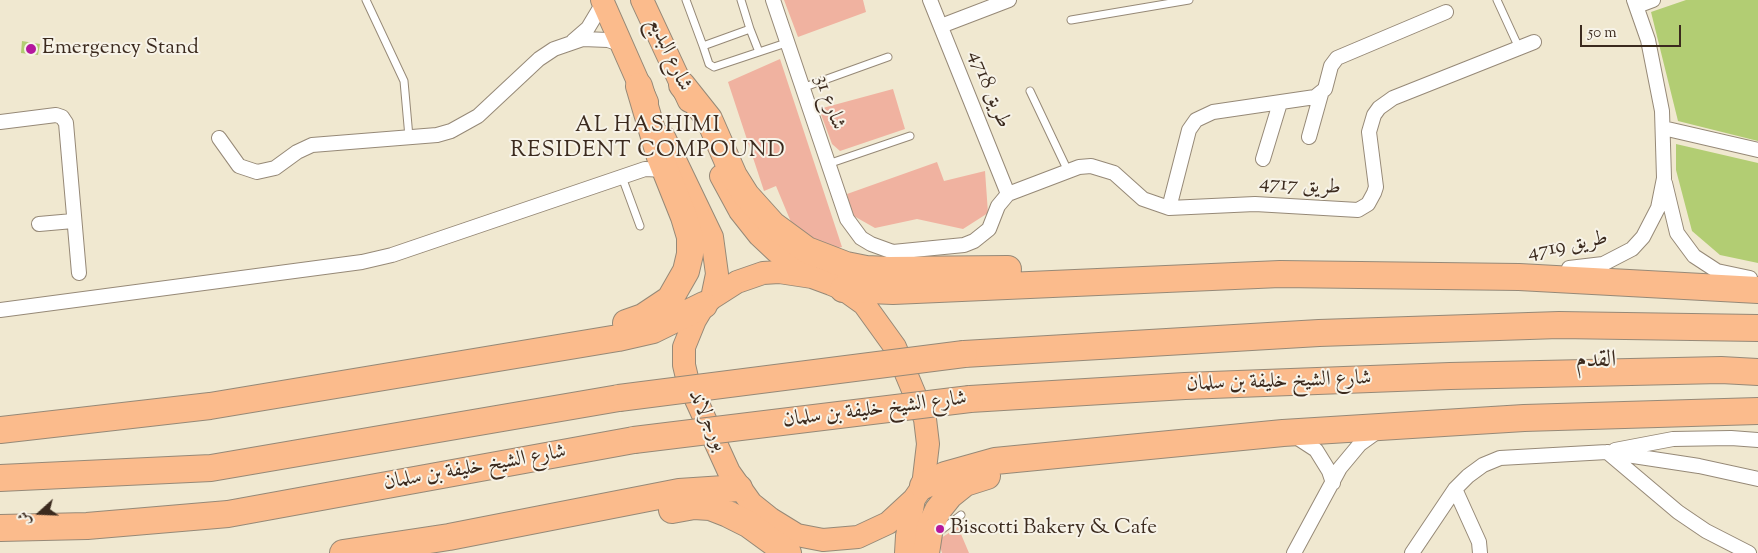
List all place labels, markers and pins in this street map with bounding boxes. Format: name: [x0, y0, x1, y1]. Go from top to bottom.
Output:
place label: Emergency Stand: [42, 36, 199, 62]
marker: Emergency Stand: [24, 42, 38, 56]
place label: Biscotti Bakery & Cafe: [950, 516, 1157, 542]
marker: Biscotti Bakery & Cafe: [934, 523, 946, 535]

